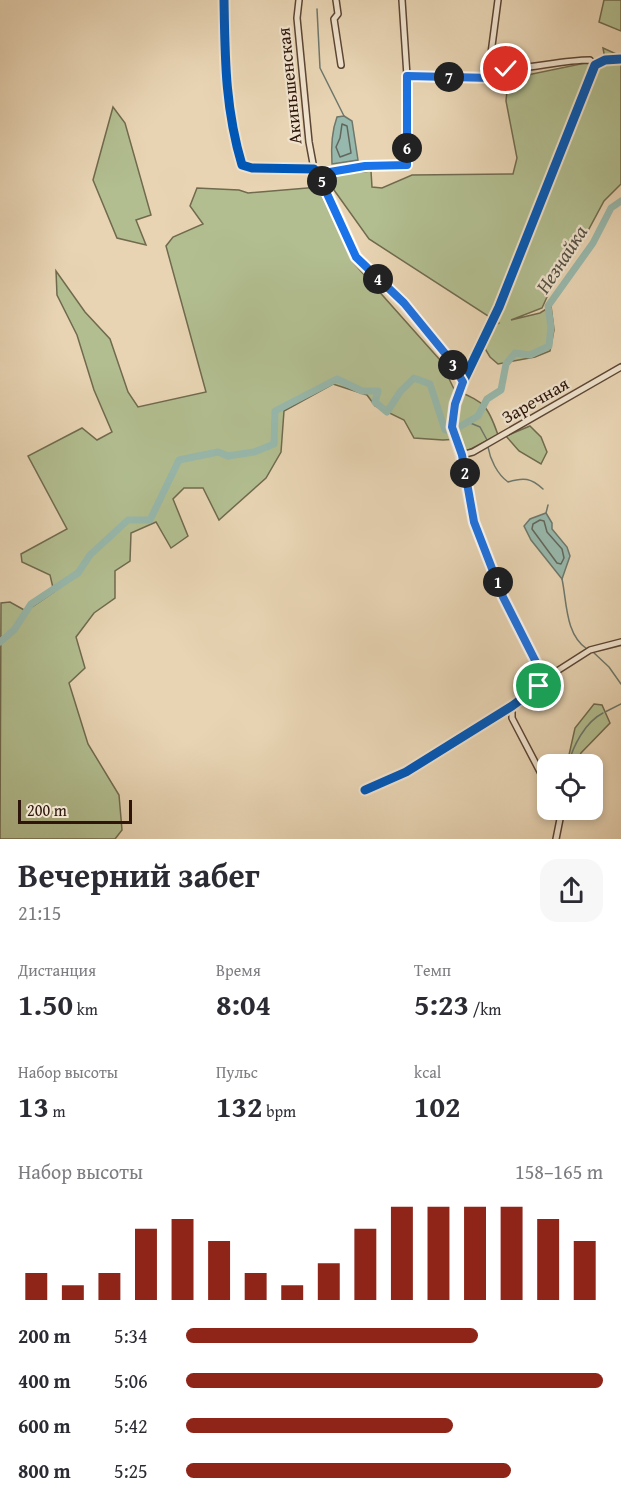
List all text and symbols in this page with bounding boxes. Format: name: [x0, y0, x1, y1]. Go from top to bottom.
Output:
street label: Акиньшенская: [269, 26, 309, 146]
pin: [480, 43, 531, 94]
icon: check: [489, 52, 522, 85]
pin: 7: [434, 62, 464, 92]
text: 7: [445, 65, 453, 89]
pin: 6: [392, 133, 422, 163]
text: 6: [403, 136, 411, 160]
pin: 5: [307, 166, 337, 196]
text: 5: [318, 169, 326, 193]
water label: Незнайка: [528, 219, 594, 299]
pin: 4: [363, 264, 393, 294]
text: 4: [374, 267, 382, 291]
pin: 3: [438, 350, 468, 380]
text: 3: [449, 353, 457, 377]
street label: Заречная: [496, 370, 574, 430]
pin: 2: [450, 458, 480, 488]
text: 2: [461, 461, 469, 485]
pin: 1: [483, 567, 513, 597]
text: 1: [494, 570, 502, 594]
pin: [513, 660, 564, 711]
icon: arrive: [522, 669, 555, 702]
map controls: [537, 754, 603, 820]
button: locate: [537, 754, 603, 820]
scale bar: [18, 797, 132, 824]
text: 200 m: [27, 798, 67, 822]
text: Вечерний забег: [18, 851, 260, 899]
button: share: [540, 859, 603, 922]
text: 21:15: [18, 898, 61, 927]
text: Дистанция: [18, 958, 96, 982]
text: Время: [216, 958, 261, 982]
text: Темп: [414, 958, 451, 982]
text: 1.50: [18, 982, 73, 1026]
text: 8:04: [216, 982, 271, 1026]
text: 5:23: [414, 982, 469, 1026]
text: km: [73, 997, 98, 1021]
text: /km: [469, 997, 501, 1021]
text: Набор высоты: [18, 1060, 118, 1084]
text: Пульс: [216, 1060, 258, 1084]
text: kcal: [414, 1060, 441, 1084]
text: 13: [18, 1084, 49, 1128]
text: 132: [216, 1084, 263, 1128]
text: 102: [414, 1084, 461, 1128]
text: m: [49, 1099, 66, 1123]
text: bpm: [263, 1099, 296, 1123]
text: Набор высоты: [18, 1157, 143, 1186]
text: 158–165 m: [515, 1157, 603, 1186]
text: 200 m: [18, 1321, 71, 1350]
text: 5:34: [114, 1321, 148, 1350]
text: 400 m: [18, 1366, 71, 1395]
text: 5:06: [114, 1366, 148, 1395]
text: 600 m: [18, 1411, 71, 1440]
text: 5:42: [114, 1411, 148, 1440]
text: 800 m: [18, 1456, 71, 1485]
text: 5:25: [114, 1456, 148, 1485]

